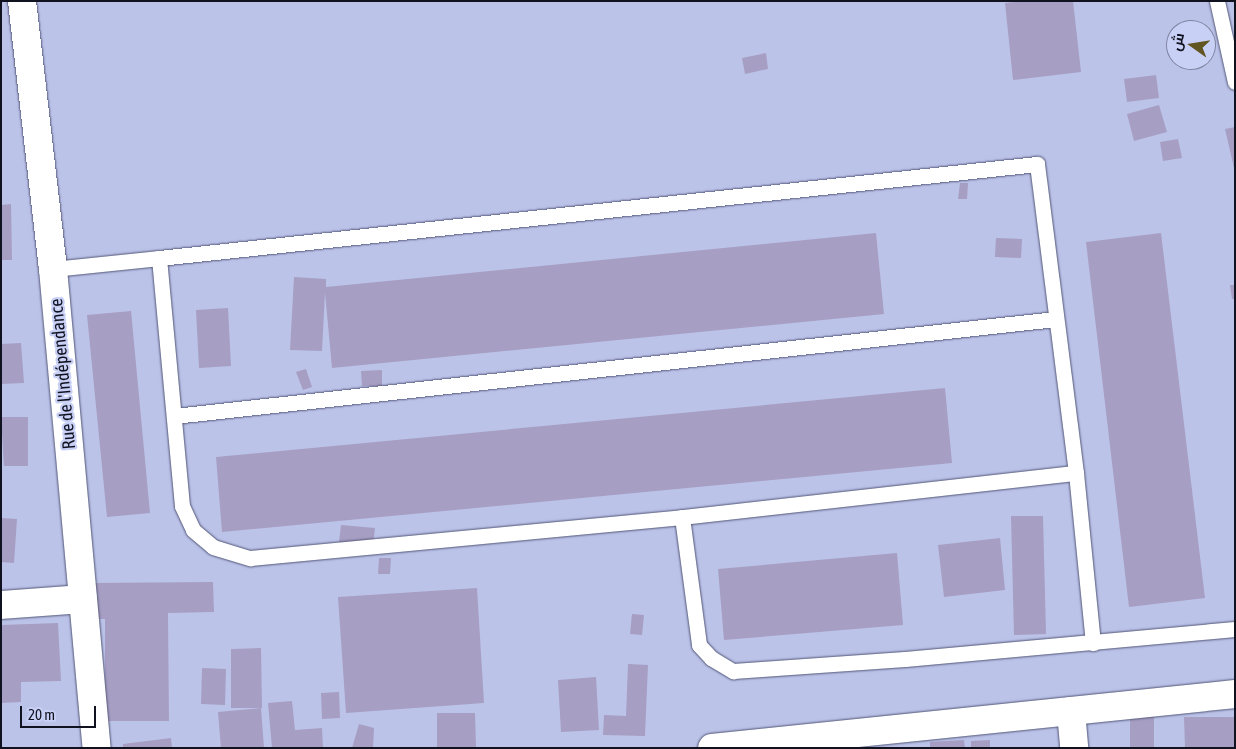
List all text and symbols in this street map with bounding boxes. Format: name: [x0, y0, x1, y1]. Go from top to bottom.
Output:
north arrow: [1166, 20, 1216, 70]
text: ش: [1168, 31, 1187, 52]
street label: Rue de l'Indépendance: [46, 298, 80, 450]
scale bar: [22, 696, 99, 728]
text: 20 m: [28, 706, 55, 723]

